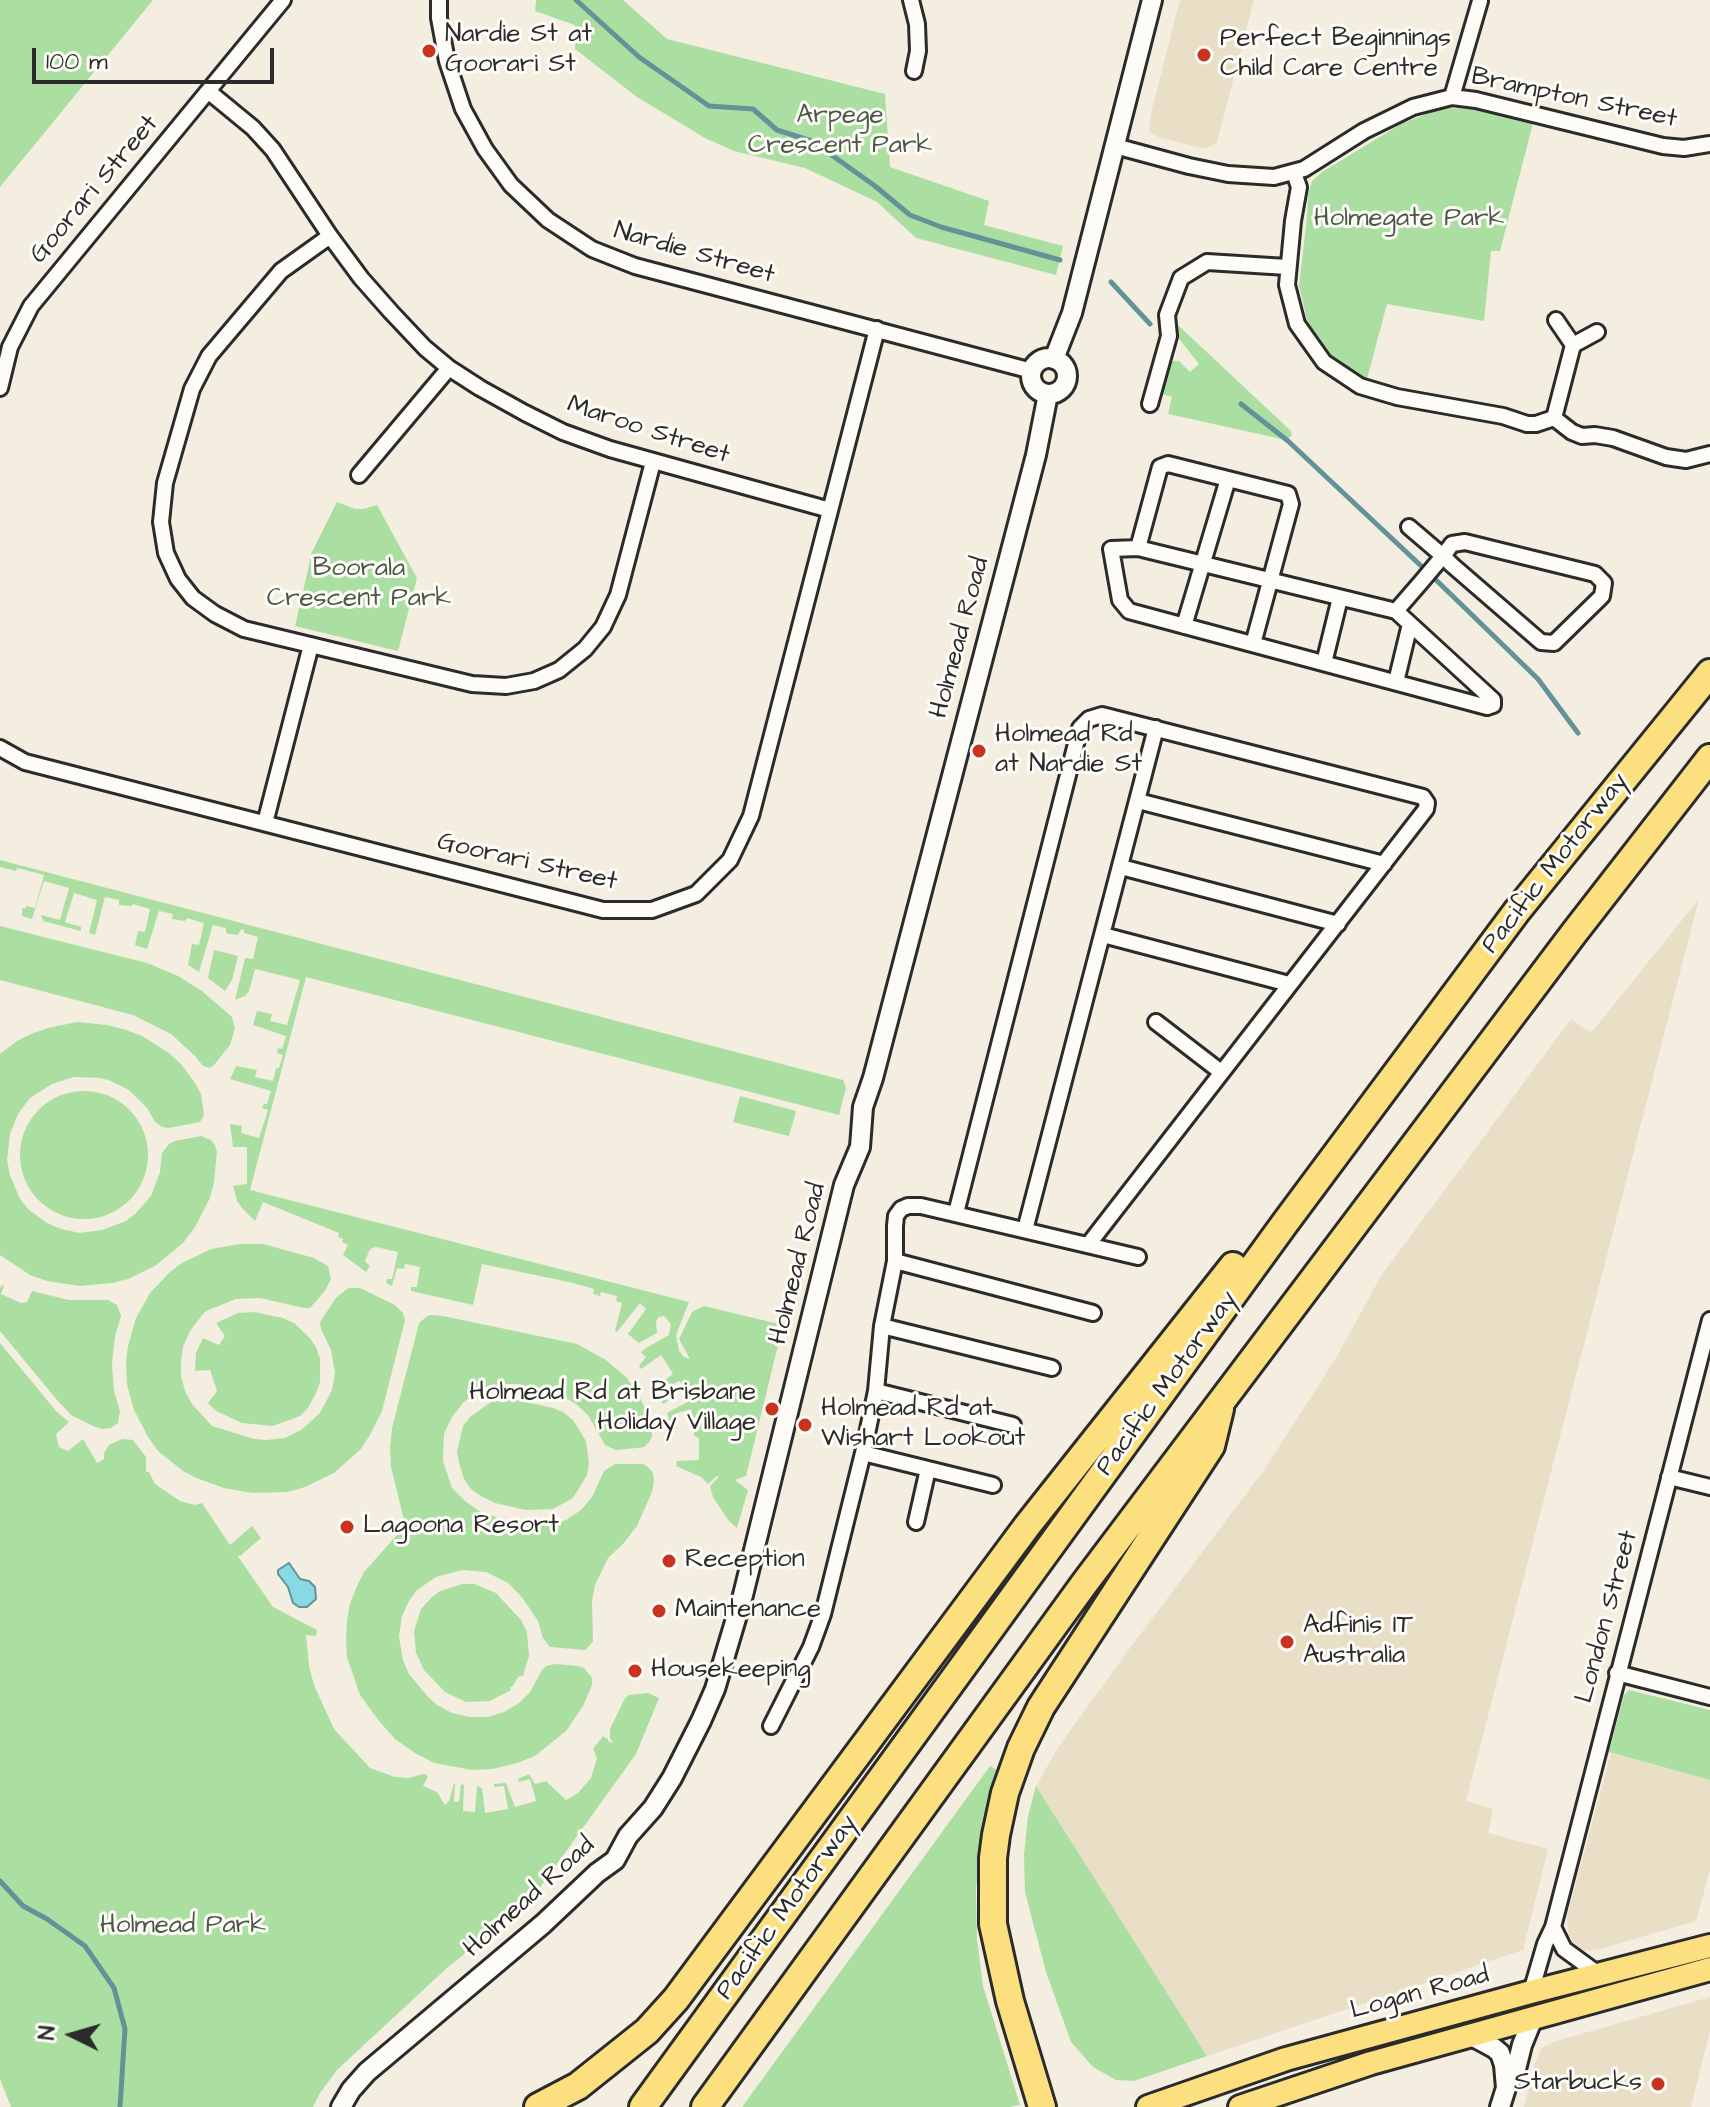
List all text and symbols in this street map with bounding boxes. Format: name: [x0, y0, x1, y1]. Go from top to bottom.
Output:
place label: Nardie St at Goorari St: [445, 20, 592, 82]
place label: Perfect Beginnings Child Care Centre: [1220, 24, 1451, 86]
scale bar: [36, 32, 278, 82]
marker: Nardie St at Goorari St: [420, 42, 438, 60]
text: 100 m: [46, 45, 108, 79]
marker: Perfect Beginnings Child Care Centre: [1195, 46, 1213, 64]
street label: Brampton Street: [1468, 62, 1680, 136]
park label: Arpege Crescent Park: [748, 101, 932, 162]
street label: Goorari Street: [24, 110, 166, 270]
park label: Holmegate Park: [1314, 204, 1504, 236]
street label: Nardie Street: [610, 216, 778, 292]
street label: Maroo Street: [563, 390, 733, 472]
park label: Boorala Crescent Park: [267, 554, 451, 616]
street label: Holmead Road: [925, 554, 997, 722]
place label: Holmead Rd at Nardie St: [995, 720, 1142, 782]
marker: Holmead Rd at Nardie St: [970, 742, 988, 760]
street label: Pacific Motorway: [1476, 767, 1636, 961]
street label: Goorari Street: [434, 827, 620, 899]
street label: Holmead Road: [764, 1180, 834, 1348]
street label: Pacific Motorway: [1091, 1286, 1245, 1482]
place label: Holmead Rd at Brisbane Holiday Village: [469, 1378, 756, 1440]
place label: Holmead Rd at Wishart Lookout: [821, 1394, 1025, 1456]
marker: Holmead Rd at Brisbane Holiday Village: [763, 1400, 781, 1418]
marker: Holmead Rd at Wishart Lookout: [796, 1416, 814, 1434]
place label: Lagoona Resort: [363, 1511, 559, 1543]
marker: Lagoona Resort: [338, 1518, 356, 1536]
street label: London Street: [1570, 1527, 1646, 1707]
place label: Reception: [685, 1545, 805, 1577]
marker: Reception: [660, 1552, 678, 1570]
place label: Maintenance: [675, 1595, 821, 1627]
marker: Maintenance: [650, 1602, 668, 1620]
place label: Adfinis IT Australia: [1303, 1611, 1413, 1672]
marker: Adfinis IT Australia: [1278, 1633, 1296, 1651]
place label: Housekeeping: [651, 1655, 811, 1687]
marker: Housekeeping: [626, 1662, 644, 1680]
street label: Pacific Motorway: [711, 1810, 865, 2006]
street label: Holmead Road: [458, 1831, 602, 1965]
park label: Holmead Park: [100, 1911, 266, 1943]
street label: Logan Road: [1347, 1961, 1493, 2027]
north arrow: [32, 1995, 112, 2075]
text: N: [32, 2025, 64, 2041]
place label: Starbucks: [1514, 2068, 1642, 2100]
marker: Starbucks: [1649, 2075, 1667, 2093]

